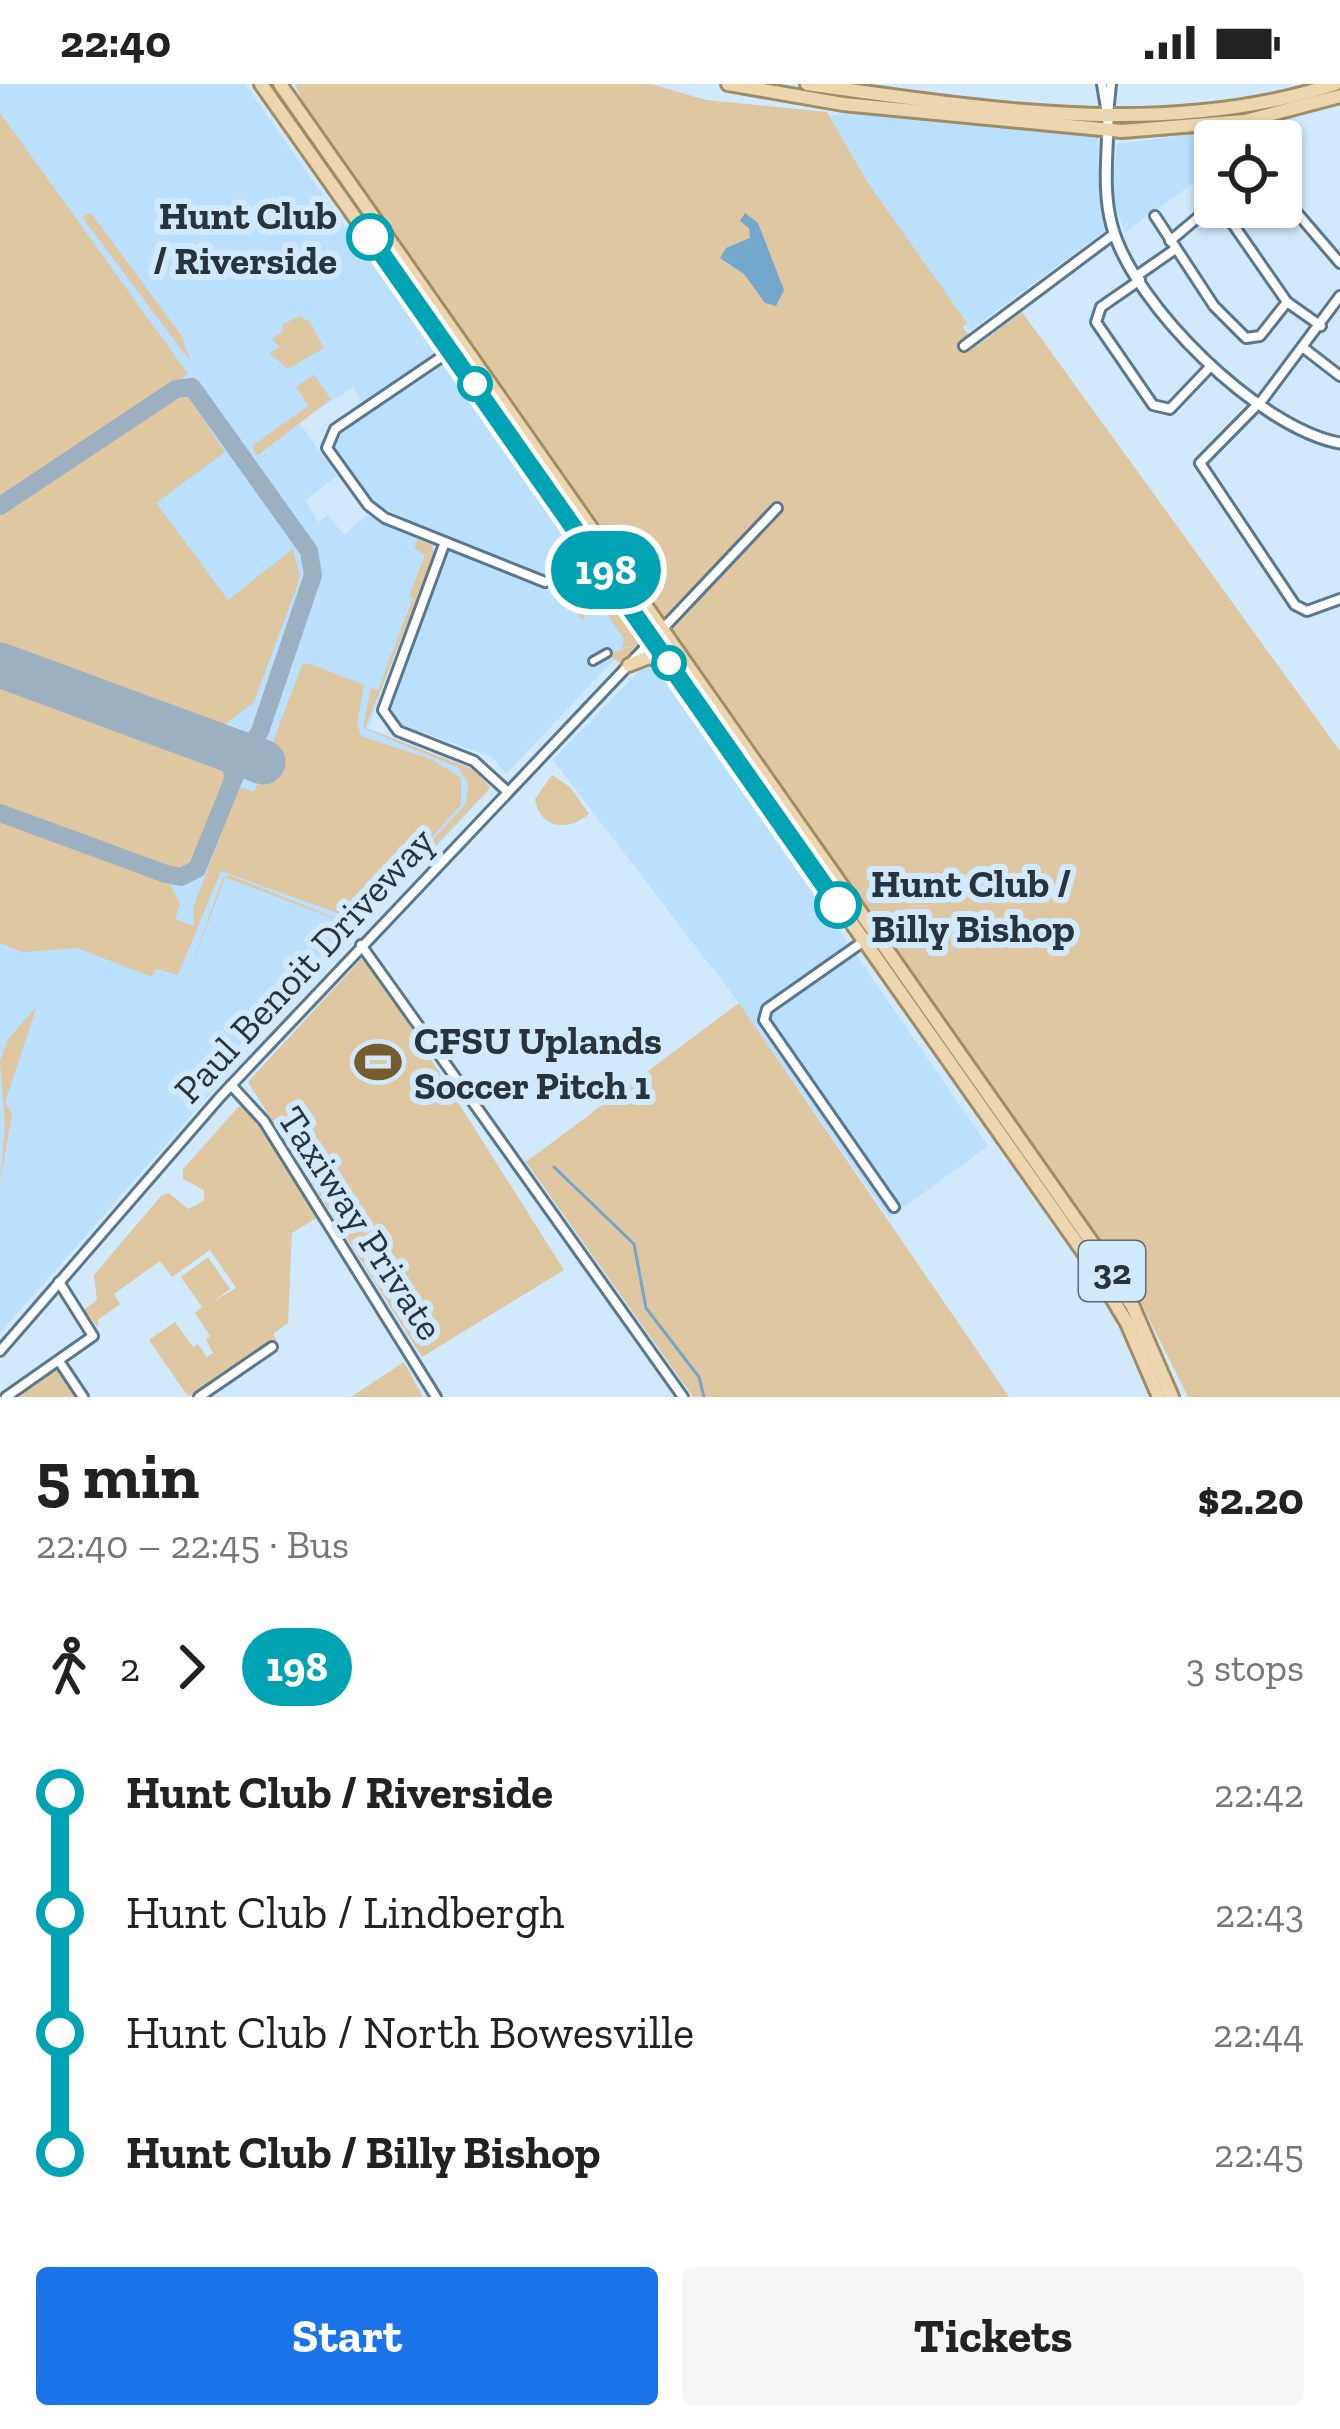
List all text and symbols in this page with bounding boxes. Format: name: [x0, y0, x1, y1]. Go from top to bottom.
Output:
text: 22:40: [60, 15, 171, 69]
map controls: [1194, 120, 1302, 228]
button: locate: [1194, 120, 1302, 228]
place label: Hunt Club / Riverside: [152, 192, 337, 284]
marker: Hunt Club / Riverside: [348, 215, 392, 259]
unlabelled marker: [459, 368, 491, 400]
line badge: 198: [537, 531, 675, 609]
text: 198: [575, 544, 637, 595]
unlabelled marker: [653, 647, 685, 679]
street label: Paul Benoit Driveway: [164, 817, 444, 1113]
place label: Hunt Club / Billy Bishop: [871, 860, 1075, 952]
marker: Hunt Club / Billy Bishop: [816, 883, 860, 927]
place label: CFSU Uplands Soccer Pitch 1: [414, 1017, 662, 1109]
sports icon: CFSU Uplands Soccer Pitch 1: [353, 1037, 403, 1087]
street label: Taxiway Private: [268, 1097, 454, 1349]
road number: 32: [1079, 1241, 1145, 1301]
text: 5 min: [36, 1436, 199, 1515]
text: $2.20: [1197, 1472, 1304, 1526]
text: 22:40 – 22:45 · Bus: [36, 1521, 349, 1568]
icon: walk: [36, 1634, 102, 1700]
icon: forward: [158, 1634, 224, 1700]
text: 198: [266, 1641, 328, 1692]
text: 2: [120, 1644, 140, 1691]
text: 3 stops: [1186, 1644, 1304, 1691]
text: Hunt Club / Riverside: [126, 1766, 553, 1820]
text: 22:42: [1214, 1770, 1304, 1817]
text: Hunt Club / Lindbergh: [126, 1886, 565, 1940]
text: 22:43: [1215, 1890, 1304, 1937]
text: Hunt Club / North Bowesville: [126, 2006, 694, 2060]
text: 22:44: [1213, 2010, 1304, 2057]
text: Hunt Club / Billy Bishop: [126, 2126, 601, 2180]
text: 22:45: [1214, 2130, 1304, 2177]
button: Start: [36, 2267, 658, 2405]
button: Tickets: [682, 2267, 1304, 2405]

